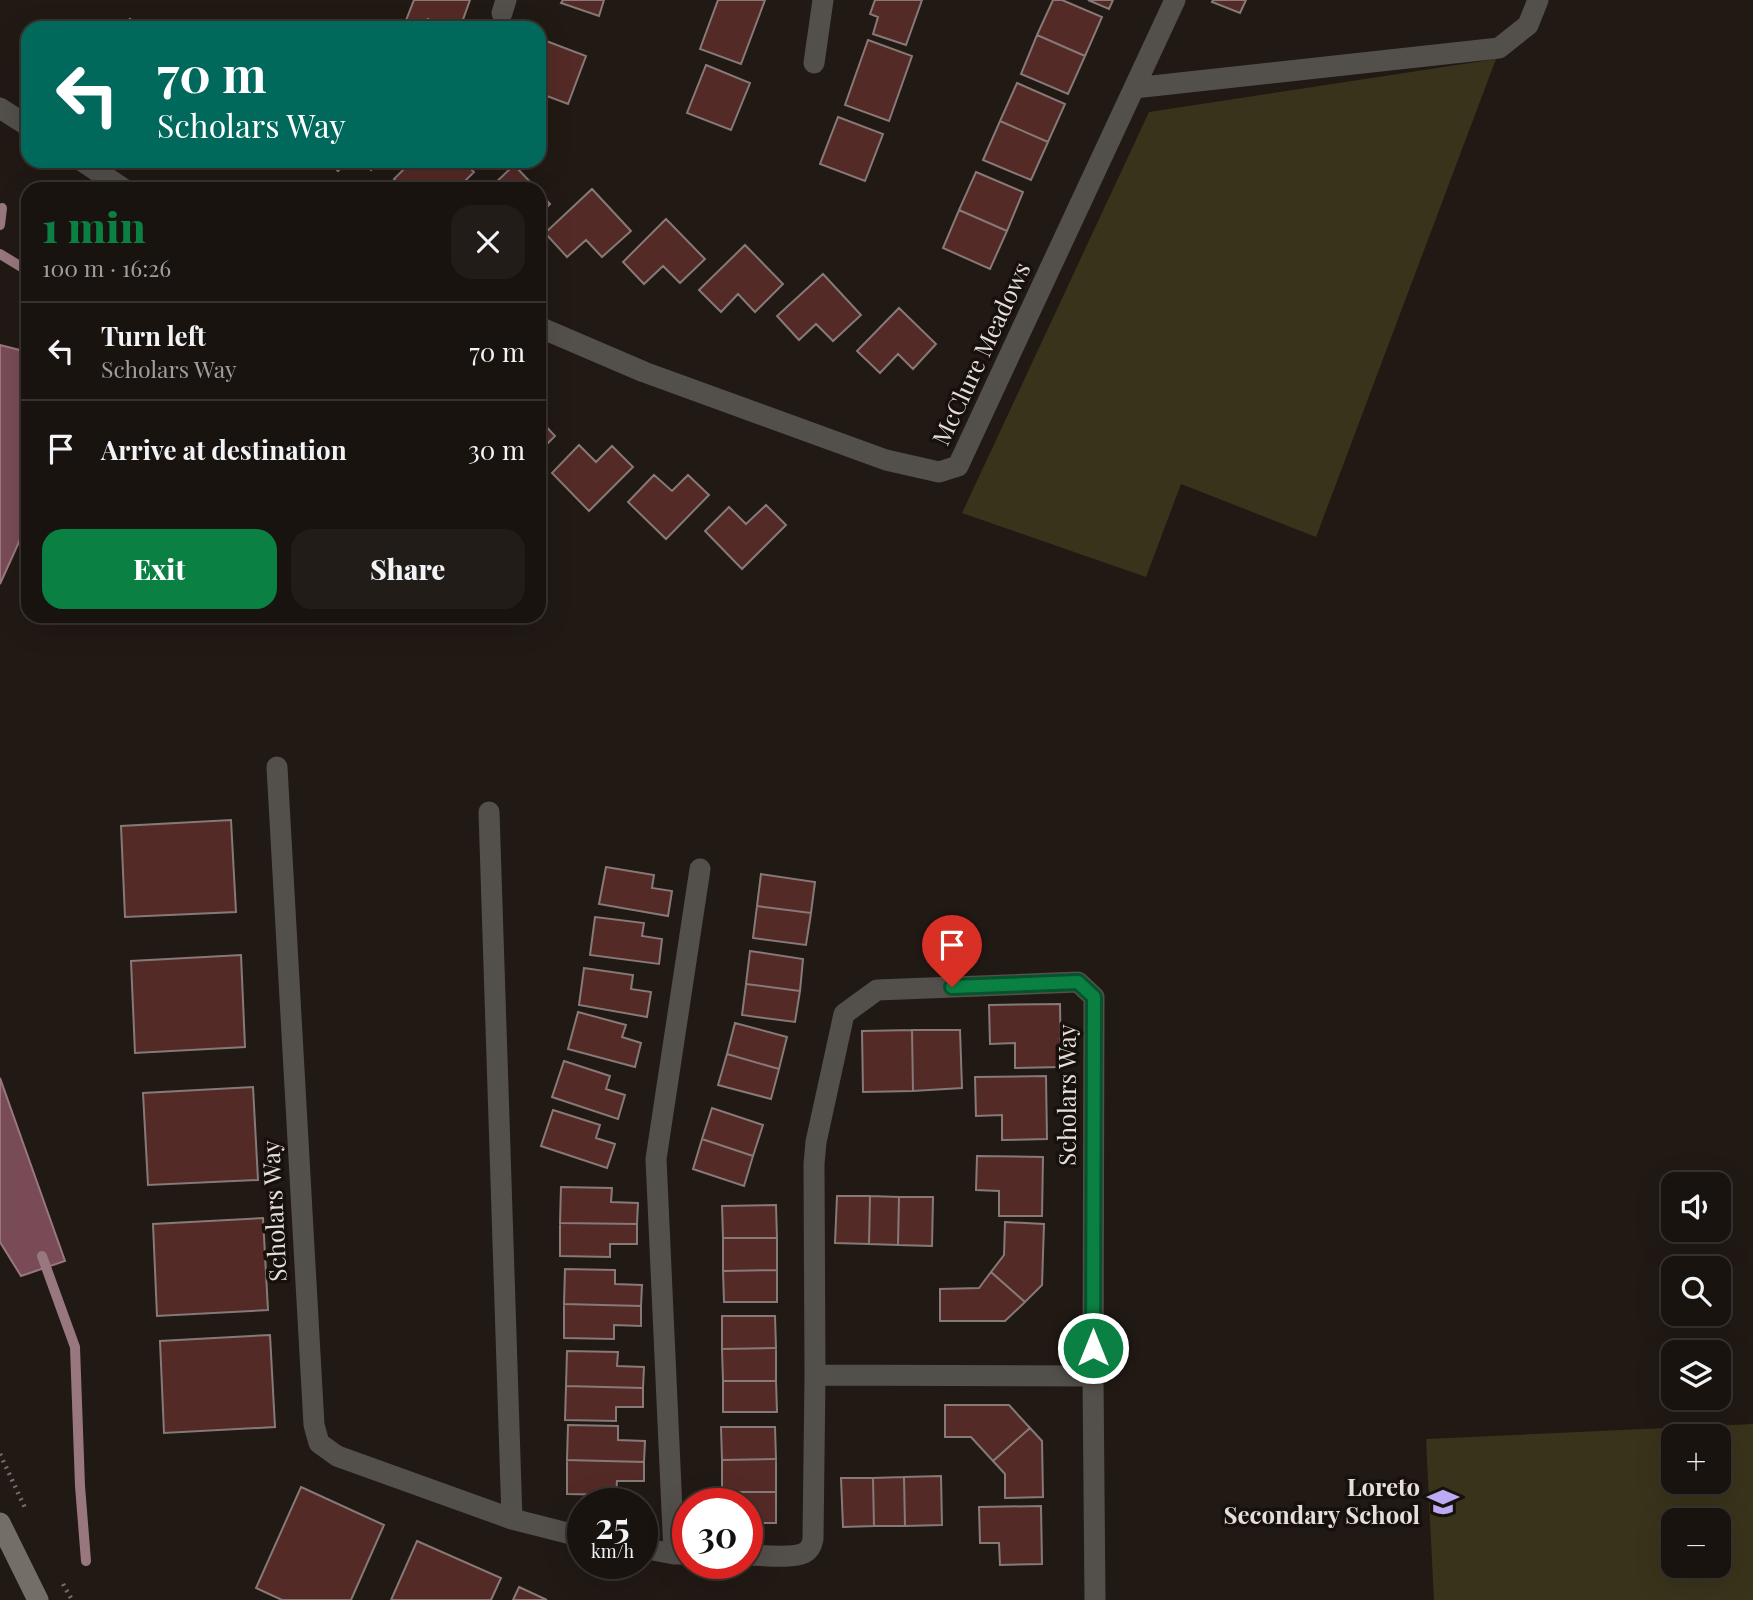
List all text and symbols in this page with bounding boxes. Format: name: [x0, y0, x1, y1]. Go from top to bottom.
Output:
text: 70 m: [157, 40, 267, 105]
icon: left: [42, 49, 133, 140]
text: Scholars Way: [157, 103, 346, 146]
text: 1 min: [42, 198, 146, 254]
button: close: [451, 205, 525, 279]
text: 100 m · 16:26: [42, 252, 171, 283]
street label: McClure Meadows: [924, 257, 1037, 450]
text: Turn left: [101, 318, 206, 353]
icon: left: [42, 332, 80, 370]
text: 70 m: [469, 334, 525, 369]
text: Scholars Way: [101, 353, 237, 384]
icon: arrive: [42, 430, 80, 468]
text: Arrive at destination: [101, 432, 347, 467]
text: 30 m: [468, 432, 525, 467]
button: Exit: [42, 529, 277, 609]
button: Share: [291, 529, 525, 609]
pin: [922, 915, 982, 987]
icon: arrive: [933, 926, 971, 964]
street label: Scholars Way: [1050, 1024, 1082, 1166]
street label: Scholars Way: [253, 1140, 293, 1283]
map controls: [1661, 1172, 1731, 1578]
button: sound: [1661, 1172, 1731, 1242]
button: search: [1661, 1256, 1731, 1326]
position arrow: [1056, 1311, 1130, 1385]
button: layers: [1661, 1340, 1731, 1410]
button: +: [1661, 1424, 1731, 1494]
place label: Loreto Secondary School: [1223, 1470, 1421, 1530]
school or university icon: Loreto Secondary School: [1426, 1485, 1460, 1519]
speed limit sign: 30: [672, 1488, 763, 1579]
text: 25: [595, 1501, 630, 1548]
button: −: [1661, 1508, 1731, 1578]
text: km/h: [591, 1539, 634, 1563]

